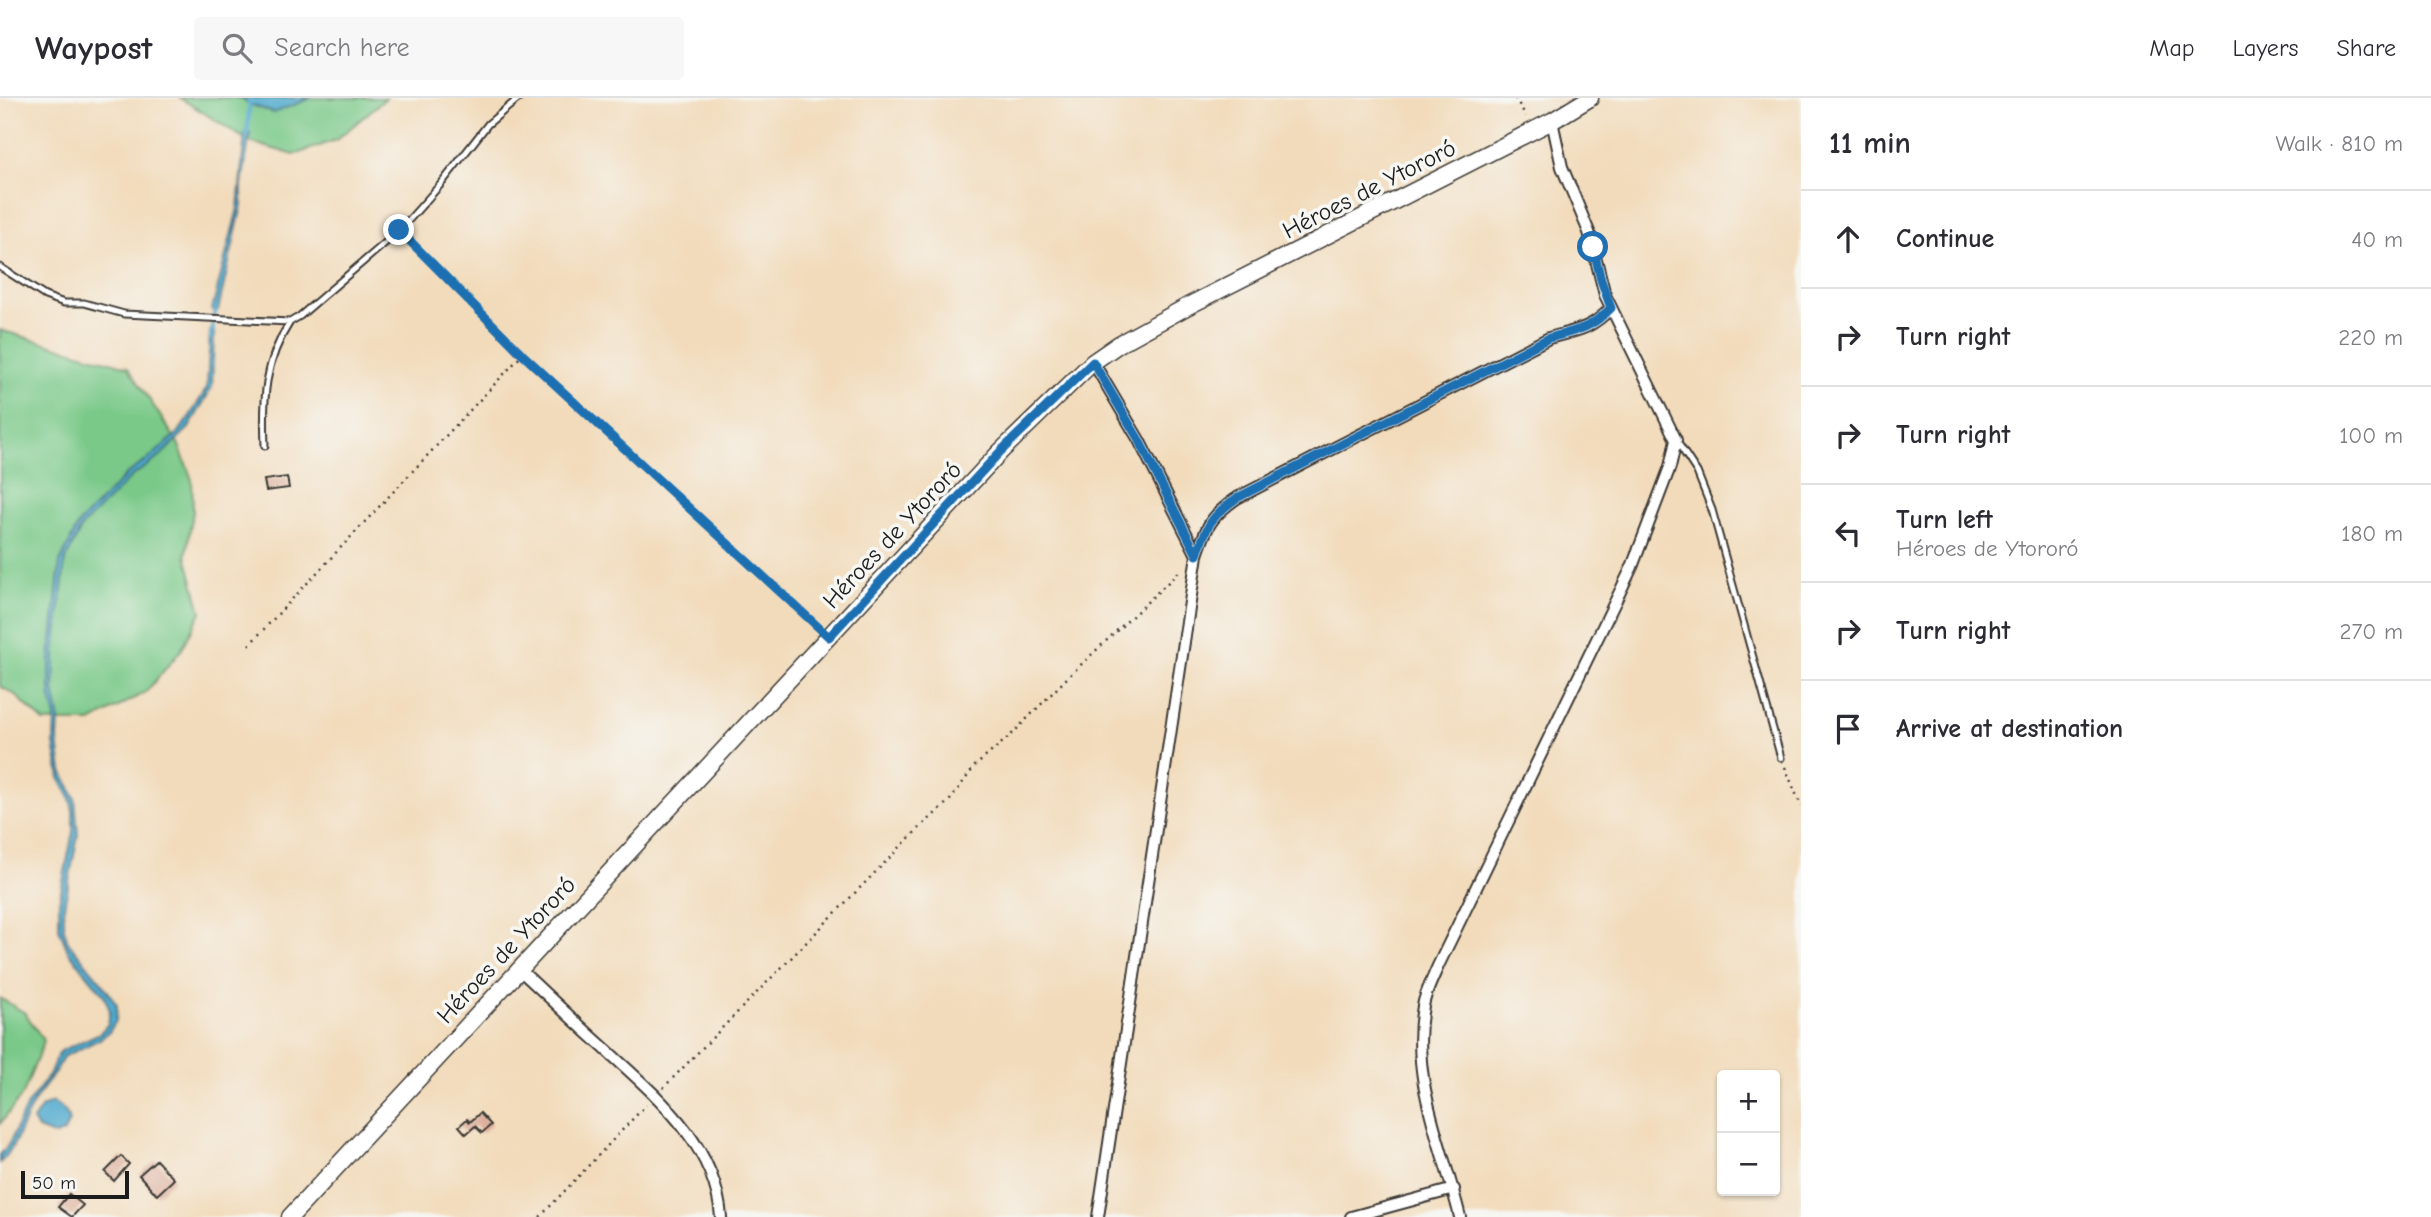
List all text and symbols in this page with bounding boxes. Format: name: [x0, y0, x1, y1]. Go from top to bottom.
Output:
search box: [194, 17, 684, 80]
text: Waypost: [35, 29, 152, 67]
icon: search: [218, 29, 256, 67]
text: Search here: [274, 33, 410, 63]
text: Map: [2149, 34, 2195, 62]
text: Layers: [2233, 34, 2298, 62]
text: Share: [2336, 34, 2396, 62]
text: 11 min: [1829, 126, 1911, 161]
text: Walk · 810 m: [2276, 130, 2403, 157]
street label: Héroes de Ytororó: [1278, 133, 1460, 245]
route end: [383, 214, 414, 245]
icon: ahead: [1829, 220, 1867, 258]
text: Continue: [1896, 224, 1994, 254]
text: 40 m: [2351, 226, 2403, 253]
route start: [1577, 231, 1608, 262]
icon: right: [1829, 318, 1867, 356]
text: Turn right: [1896, 322, 2010, 352]
text: 220 m: [2338, 324, 2403, 351]
icon: right: [1829, 416, 1867, 454]
text: Turn right: [1896, 420, 2010, 450]
text: 100 m: [2339, 422, 2403, 449]
street label: Héroes de Ytororó: [817, 456, 967, 614]
text: Turn left: [1896, 505, 1993, 535]
icon: left: [1829, 514, 1867, 552]
text: 180 m: [2341, 520, 2403, 547]
text: Héroes de Ytororó: [1896, 535, 2078, 562]
icon: right: [1829, 612, 1867, 650]
text: Turn right: [1896, 616, 2010, 646]
text: 270 m: [2339, 618, 2403, 645]
icon: arrive: [1829, 710, 1867, 748]
text: Arrive at destination: [1896, 714, 2123, 744]
street label: Héroes de Ytororó: [431, 871, 581, 1029]
map controls: [1717, 1070, 1780, 1196]
button: +: [1717, 1070, 1780, 1133]
button: −: [1717, 1133, 1780, 1196]
scale bar: [21, 1168, 130, 1200]
text: 50 m: [32, 1172, 76, 1194]

